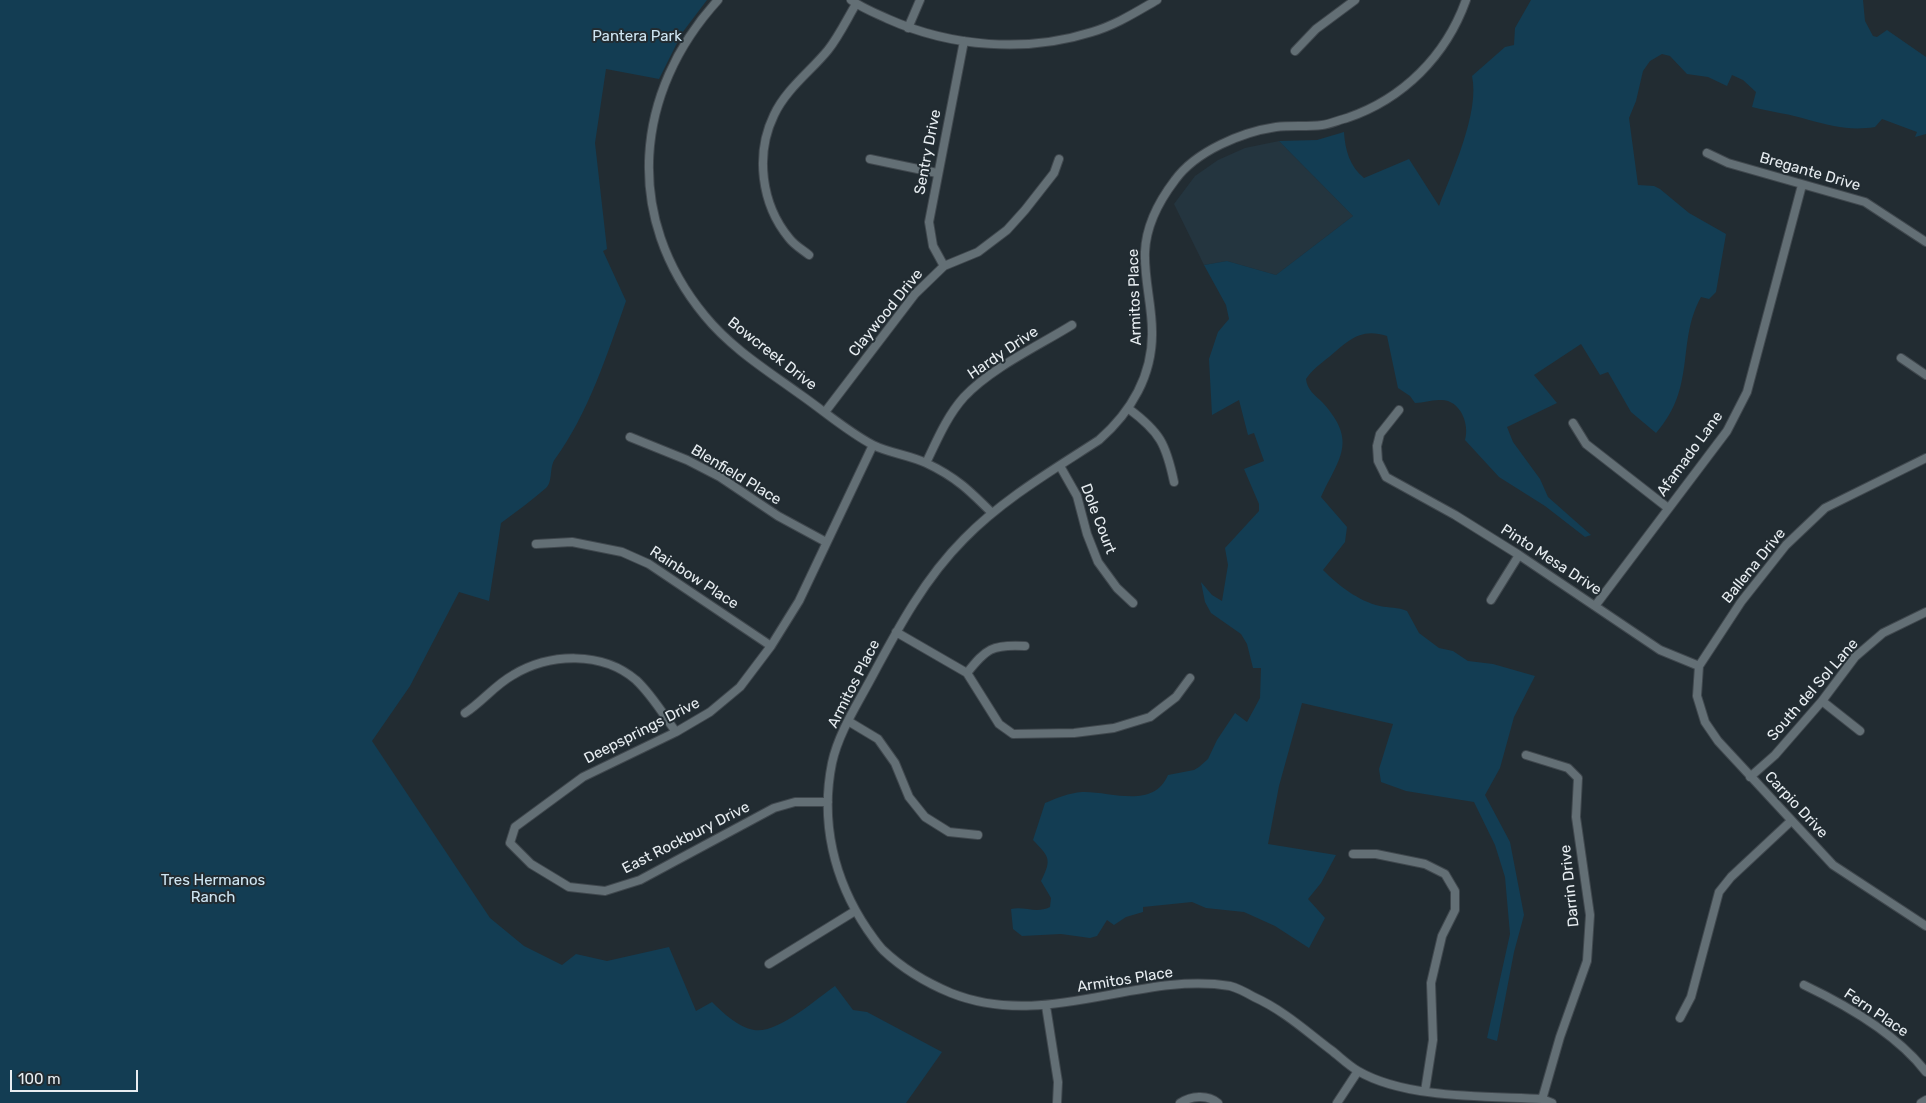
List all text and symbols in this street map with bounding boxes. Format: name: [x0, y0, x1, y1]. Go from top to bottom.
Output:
park label: Pantera Park: [592, 28, 682, 46]
street label: Sentry Drive: [911, 108, 945, 196]
street label: Bregante Drive: [1757, 149, 1863, 195]
street label: Armitos Place: [1124, 248, 1146, 346]
street label: Claywood Drive: [845, 265, 927, 361]
street label: Bowcreek Drive: [724, 314, 820, 394]
street label: Hardy Drive: [964, 323, 1042, 383]
street label: Afamado Lane: [1653, 408, 1727, 500]
street label: Blenfield Place: [688, 441, 784, 509]
street label: Dole Court: [1076, 481, 1120, 557]
street label: Pinto Mesa Drive: [1497, 521, 1605, 599]
street label: Ballena Drive: [1718, 525, 1790, 607]
street label: Rainbow Place: [646, 543, 742, 613]
street label: South del Sol Lane: [1764, 635, 1862, 745]
street label: Armitos Place: [824, 637, 884, 731]
street label: Deepsprings Drive: [581, 694, 703, 768]
street label: Carpio Drive: [1760, 768, 1832, 842]
street label: East Rockbury Drive: [619, 798, 753, 878]
street label: Darrin Drive: [1557, 844, 1583, 928]
park label: Tres Hermanos Ranch: [161, 872, 265, 907]
street label: Armitos Place: [1076, 964, 1174, 996]
street label: Fern Place: [1840, 985, 1912, 1041]
scale bar: [12, 1060, 140, 1092]
text: 100 m: [18, 1070, 60, 1088]

